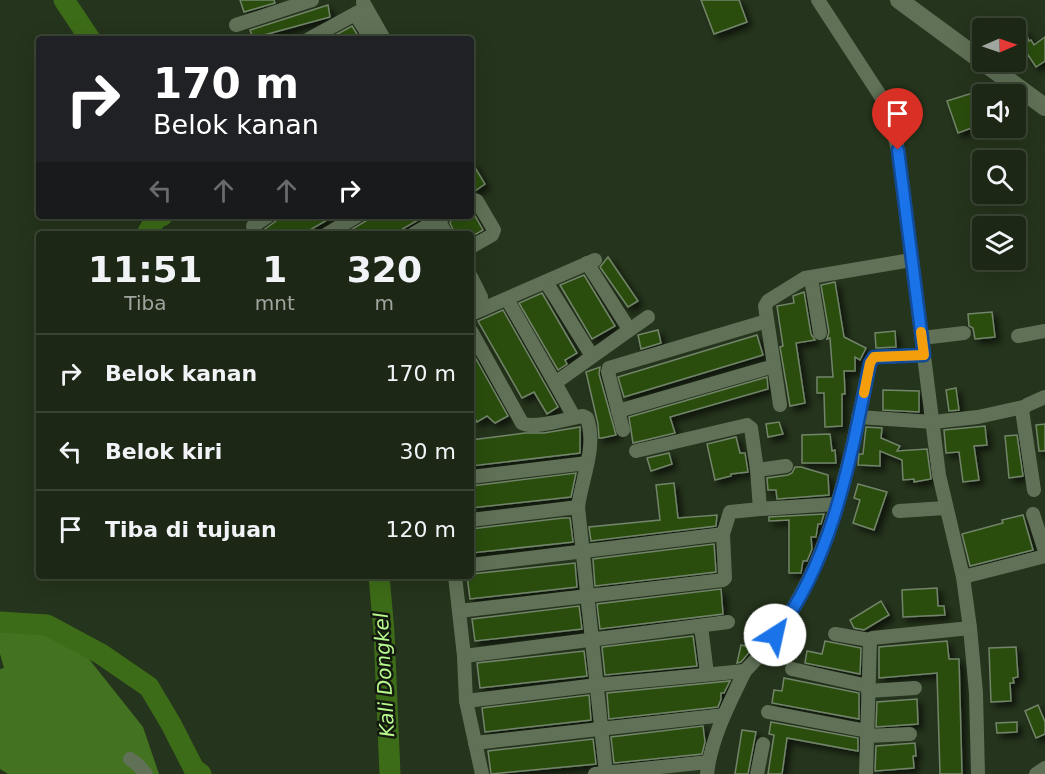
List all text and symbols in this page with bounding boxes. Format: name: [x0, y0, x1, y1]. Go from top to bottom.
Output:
north arrow: [972, 18, 1026, 72]
map controls: [972, 18, 1026, 270]
text: 170 m: [153, 59, 299, 108]
icon: right: [54, 60, 132, 138]
button: sound: [972, 84, 1026, 138]
pin: [872, 88, 923, 150]
icon: arrive: [881, 97, 914, 130]
text: Belok kanan: [153, 109, 319, 140]
button: search: [972, 150, 1026, 204]
icon: left: [144, 174, 177, 207]
icon: ahead: [207, 174, 240, 207]
icon: ahead: [270, 174, 303, 207]
icon: right: [333, 174, 366, 207]
button: layers: [972, 216, 1026, 270]
text: 11:51: [88, 249, 203, 290]
text: 1: [262, 249, 287, 290]
text: 320: [347, 249, 422, 290]
text: Tiba: [124, 291, 166, 315]
text: mnt: [255, 291, 295, 315]
text: m: [375, 291, 394, 315]
icon: right: [54, 357, 87, 390]
text: Belok kanan: [105, 361, 257, 386]
text: 170 m: [386, 361, 456, 386]
icon: left: [54, 435, 87, 468]
text: Belok kiri: [105, 439, 222, 464]
text: 30 m: [400, 439, 456, 464]
icon: arrive: [54, 513, 87, 546]
text: Tiba di tujuan: [105, 517, 277, 542]
text: 120 m: [386, 517, 456, 542]
position arrow: [743, 603, 807, 667]
water label: Kali Dongkel: [369, 612, 399, 738]

